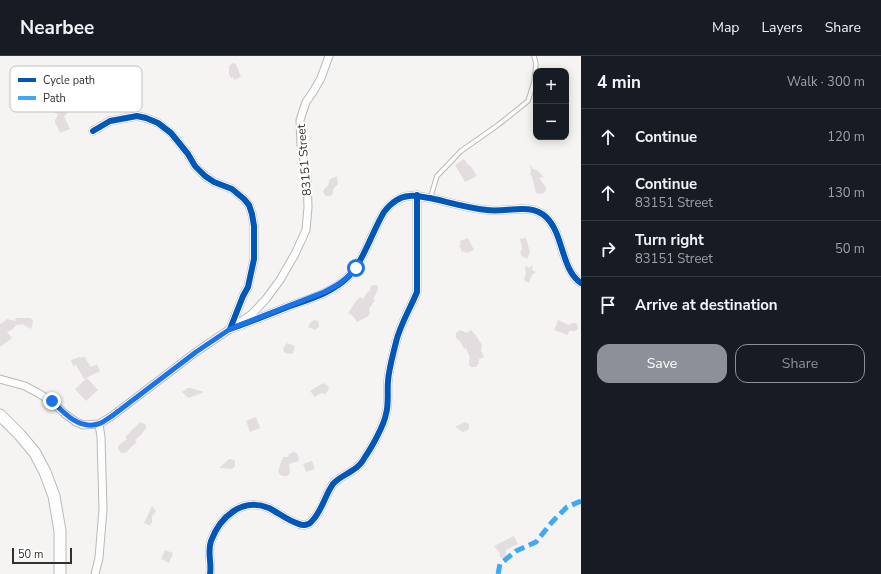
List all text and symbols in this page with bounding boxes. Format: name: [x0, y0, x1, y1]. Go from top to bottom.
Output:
text: Nearbee: [20, 15, 94, 41]
text: Map: [712, 18, 739, 37]
text: Layers: [761, 18, 803, 37]
text: Share: [825, 18, 861, 37]
legend: [10, 66, 142, 112]
map controls: [533, 68, 569, 140]
button: +: [533, 68, 569, 104]
text: 4 min: [597, 71, 641, 94]
text: Cycle path: [43, 73, 95, 88]
text: Walk · 300 m: [787, 73, 865, 91]
text: Path: [43, 91, 66, 106]
button: −: [533, 104, 569, 140]
street label: 83151 Street: [293, 123, 315, 196]
icon: ahead: [597, 126, 619, 148]
text: Continue: [635, 127, 697, 147]
text: 120 m: [827, 128, 865, 146]
text: Continue: [635, 174, 697, 194]
icon: ahead: [597, 182, 619, 204]
text: 130 m: [827, 184, 865, 202]
text: 83151 Street: [635, 194, 713, 212]
text: Turn right: [635, 230, 704, 250]
icon: right: [597, 238, 619, 260]
text: 50 m: [835, 240, 865, 258]
text: 83151 Street: [635, 250, 713, 268]
route start: [347, 259, 365, 277]
icon: arrive: [597, 294, 619, 316]
text: Arrive at destination: [635, 295, 778, 315]
button: Save: [597, 344, 727, 383]
button: Share: [735, 344, 865, 383]
route end: [43, 392, 61, 410]
scale bar: [12, 546, 72, 565]
text: 50 m: [18, 547, 43, 562]

